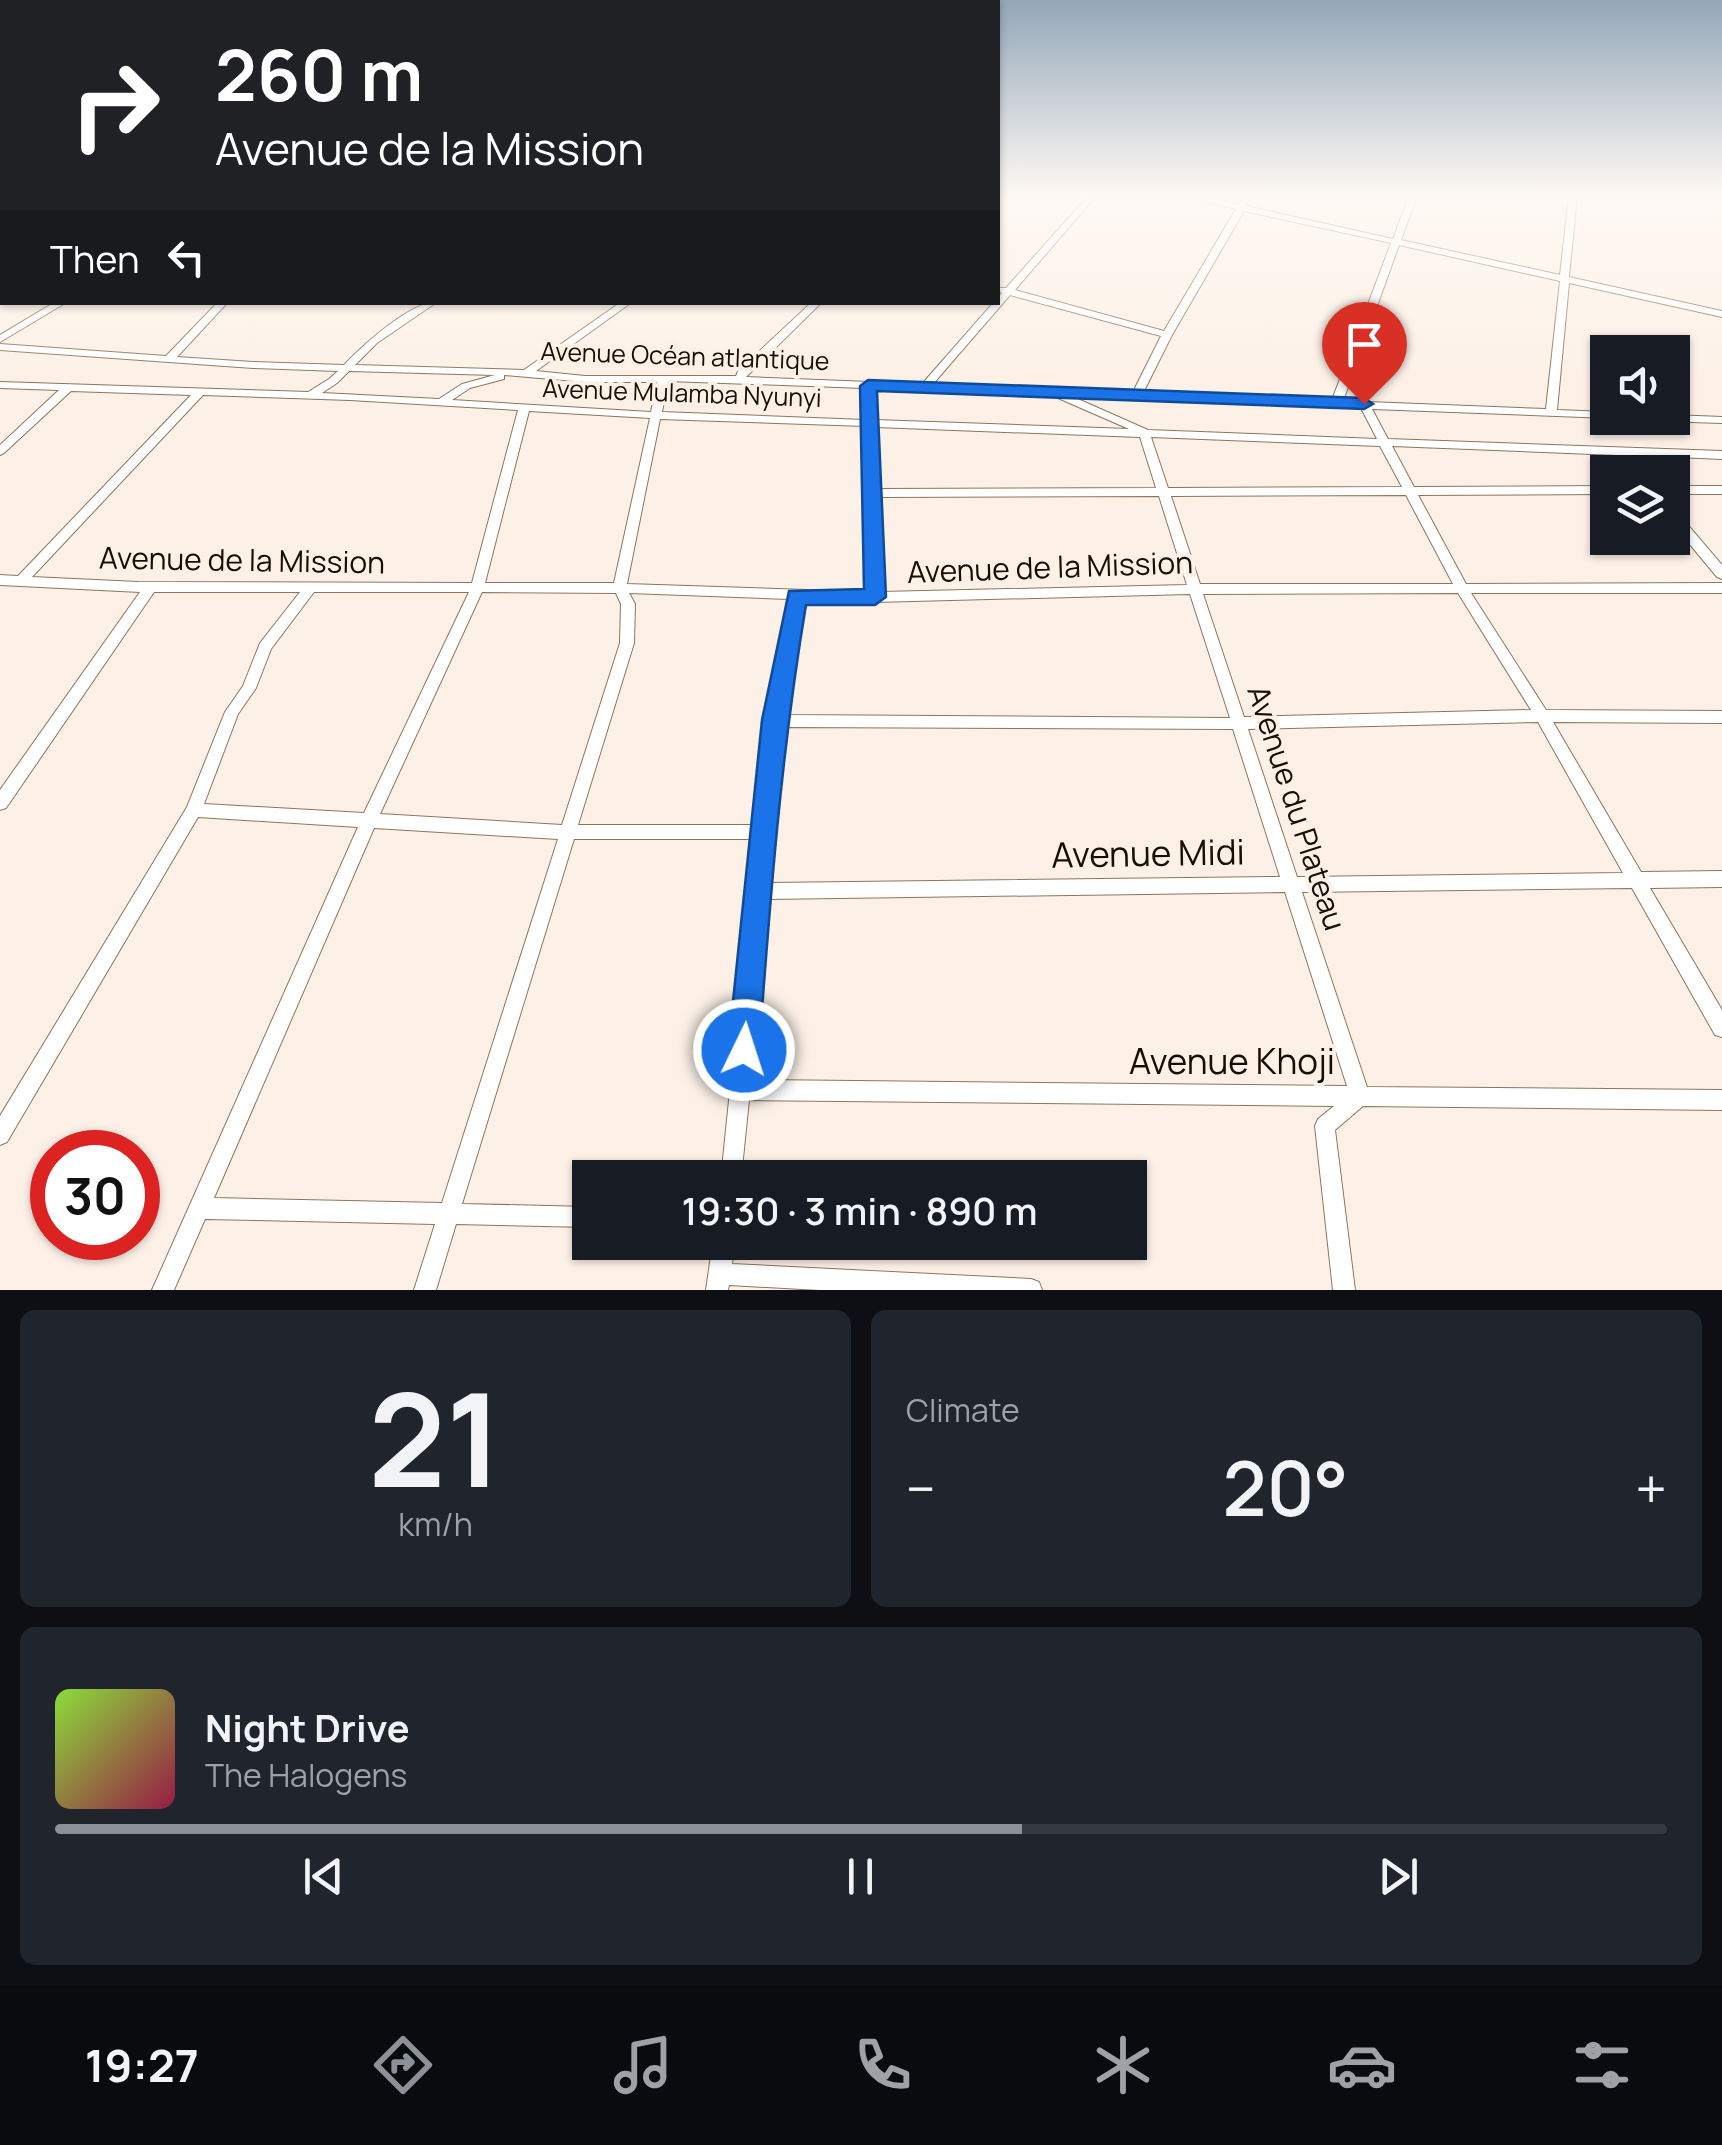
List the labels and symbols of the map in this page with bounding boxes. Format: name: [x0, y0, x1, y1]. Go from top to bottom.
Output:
pin: [1322, 302, 1407, 405]
street label: Avenue Océan atlantique: [540, 333, 830, 378]
street label: Avenue Mulamba Nyunyi: [542, 370, 822, 415]
street label: Avenue de la Mission: [99, 537, 385, 582]
street label: Avenue de la Mission: [906, 541, 1194, 592]
street label: Avenue du Plateau: [1238, 680, 1356, 935]
street label: Avenue Midi: [1051, 827, 1245, 879]
position arrow: [692, 998, 796, 1102]
street label: Avenue Khoji: [1129, 1037, 1335, 1085]
speed limit sign: 30: [30, 1130, 160, 1260]

